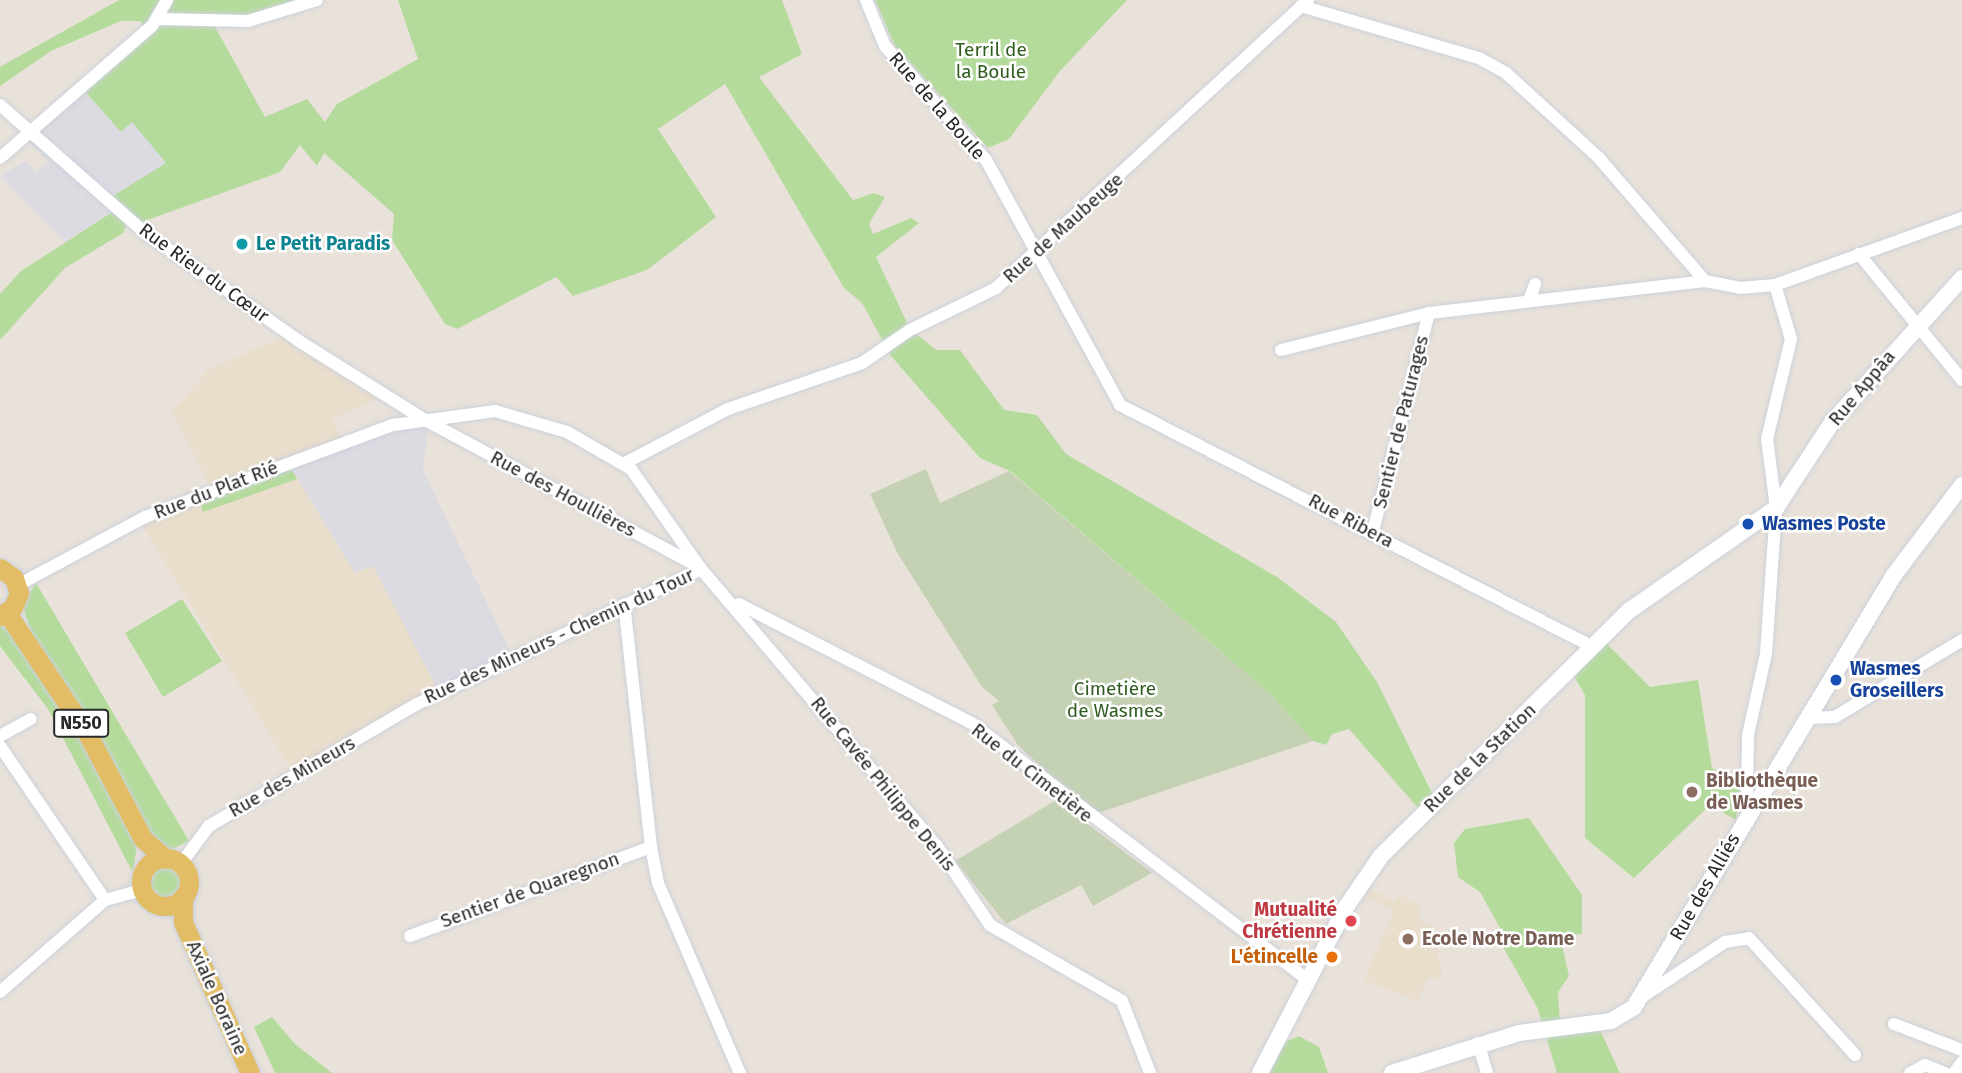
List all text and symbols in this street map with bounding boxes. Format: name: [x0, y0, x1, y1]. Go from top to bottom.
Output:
park label: Terril de la Boule: [955, 39, 1027, 83]
street label: Rue de la Boule: [884, 48, 990, 164]
street label: Rue de Maubeuge: [998, 168, 1128, 288]
street label: Rue Rieu du Cœur: [135, 218, 273, 328]
place label: Le Petit Paradis: [256, 233, 390, 255]
marker: Le Petit Paradis: [234, 236, 250, 252]
street label: Sentier de Paturages: [1368, 333, 1434, 511]
street label: Rue Appâa: [1824, 346, 1900, 430]
street label: Rue des Houllières: [486, 446, 640, 542]
street label: Rue du Plat Rié: [151, 456, 281, 524]
street label: Rue Ribera: [1304, 489, 1398, 553]
place label: Wasmes Poste: [1762, 513, 1886, 535]
marker: Wasmes Poste: [1740, 516, 1756, 532]
street label: Rue des Mineurs - Chemin du Tour: [420, 563, 698, 709]
place label: Wasmes Groseillers: [1850, 658, 1944, 702]
marker: Wasmes Groseillers: [1828, 672, 1844, 688]
park label: Cimetière de Wasmes: [1067, 678, 1163, 722]
street label: Rue Cavée Philippe Denis: [806, 692, 960, 876]
street label: Rue de la Station: [1419, 699, 1541, 817]
road number: N550: [53, 708, 109, 738]
street label: Rue du Cimetière: [967, 719, 1097, 827]
street label: Rue des Mineurs: [225, 732, 359, 822]
place label: Bibliothèque de Wasmes: [1706, 770, 1818, 814]
marker: Bibliothèque de Wasmes: [1684, 784, 1700, 800]
street label: Rue des Alliés: [1665, 829, 1745, 945]
street label: Sentier de Quaregnon: [438, 847, 622, 933]
place label: Mutualité Chrétienne: [1242, 899, 1337, 943]
marker: Mutualité Chrétienne: [1343, 913, 1359, 929]
place label: Ecole Notre Dame: [1422, 928, 1574, 950]
marker: Ecole Notre Dame: [1400, 931, 1416, 947]
street label: Axiale Boraine: [182, 937, 252, 1059]
place label: L'étincelle: [1231, 946, 1318, 968]
marker: L'étincelle: [1324, 949, 1340, 965]

